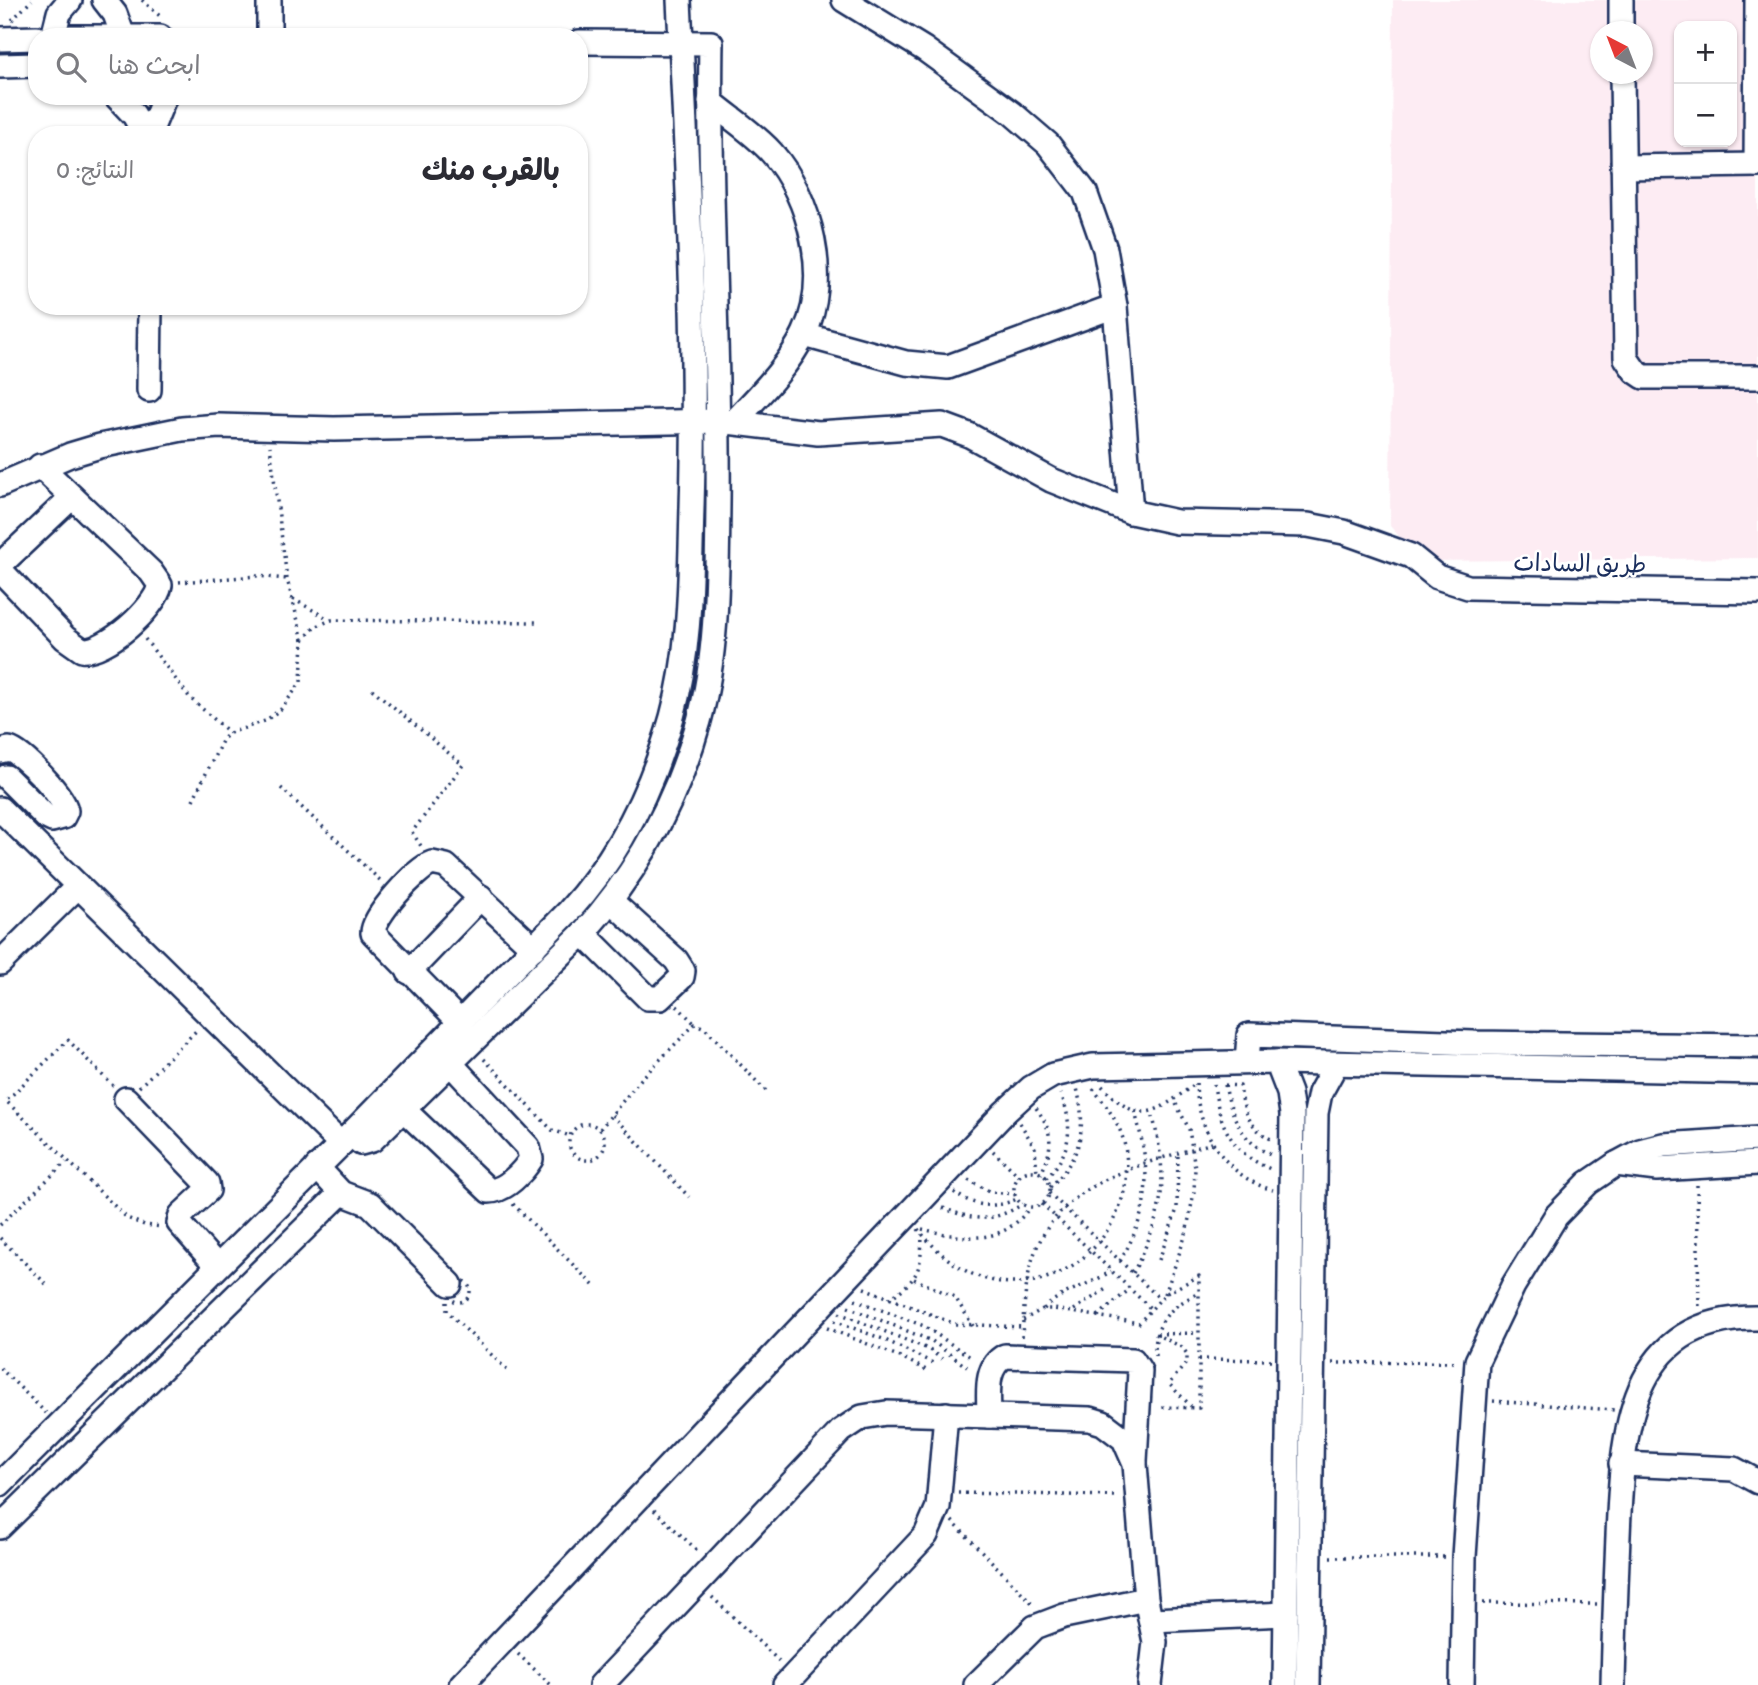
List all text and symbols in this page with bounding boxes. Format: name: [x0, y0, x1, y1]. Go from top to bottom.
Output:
north arrow: [1590, 21, 1653, 84]
map controls: [1674, 21, 1737, 147]
button: +: [1674, 21, 1737, 84]
search box: [28, 28, 588, 105]
icon: search: [52, 48, 90, 86]
text: ابحث هنا: [108, 49, 201, 81]
button: −: [1674, 84, 1737, 147]
text: بالقرب منك: [422, 151, 560, 188]
text: النتائج: 0: [56, 156, 134, 184]
street label: طريق السادات: [1513, 547, 1647, 579]

